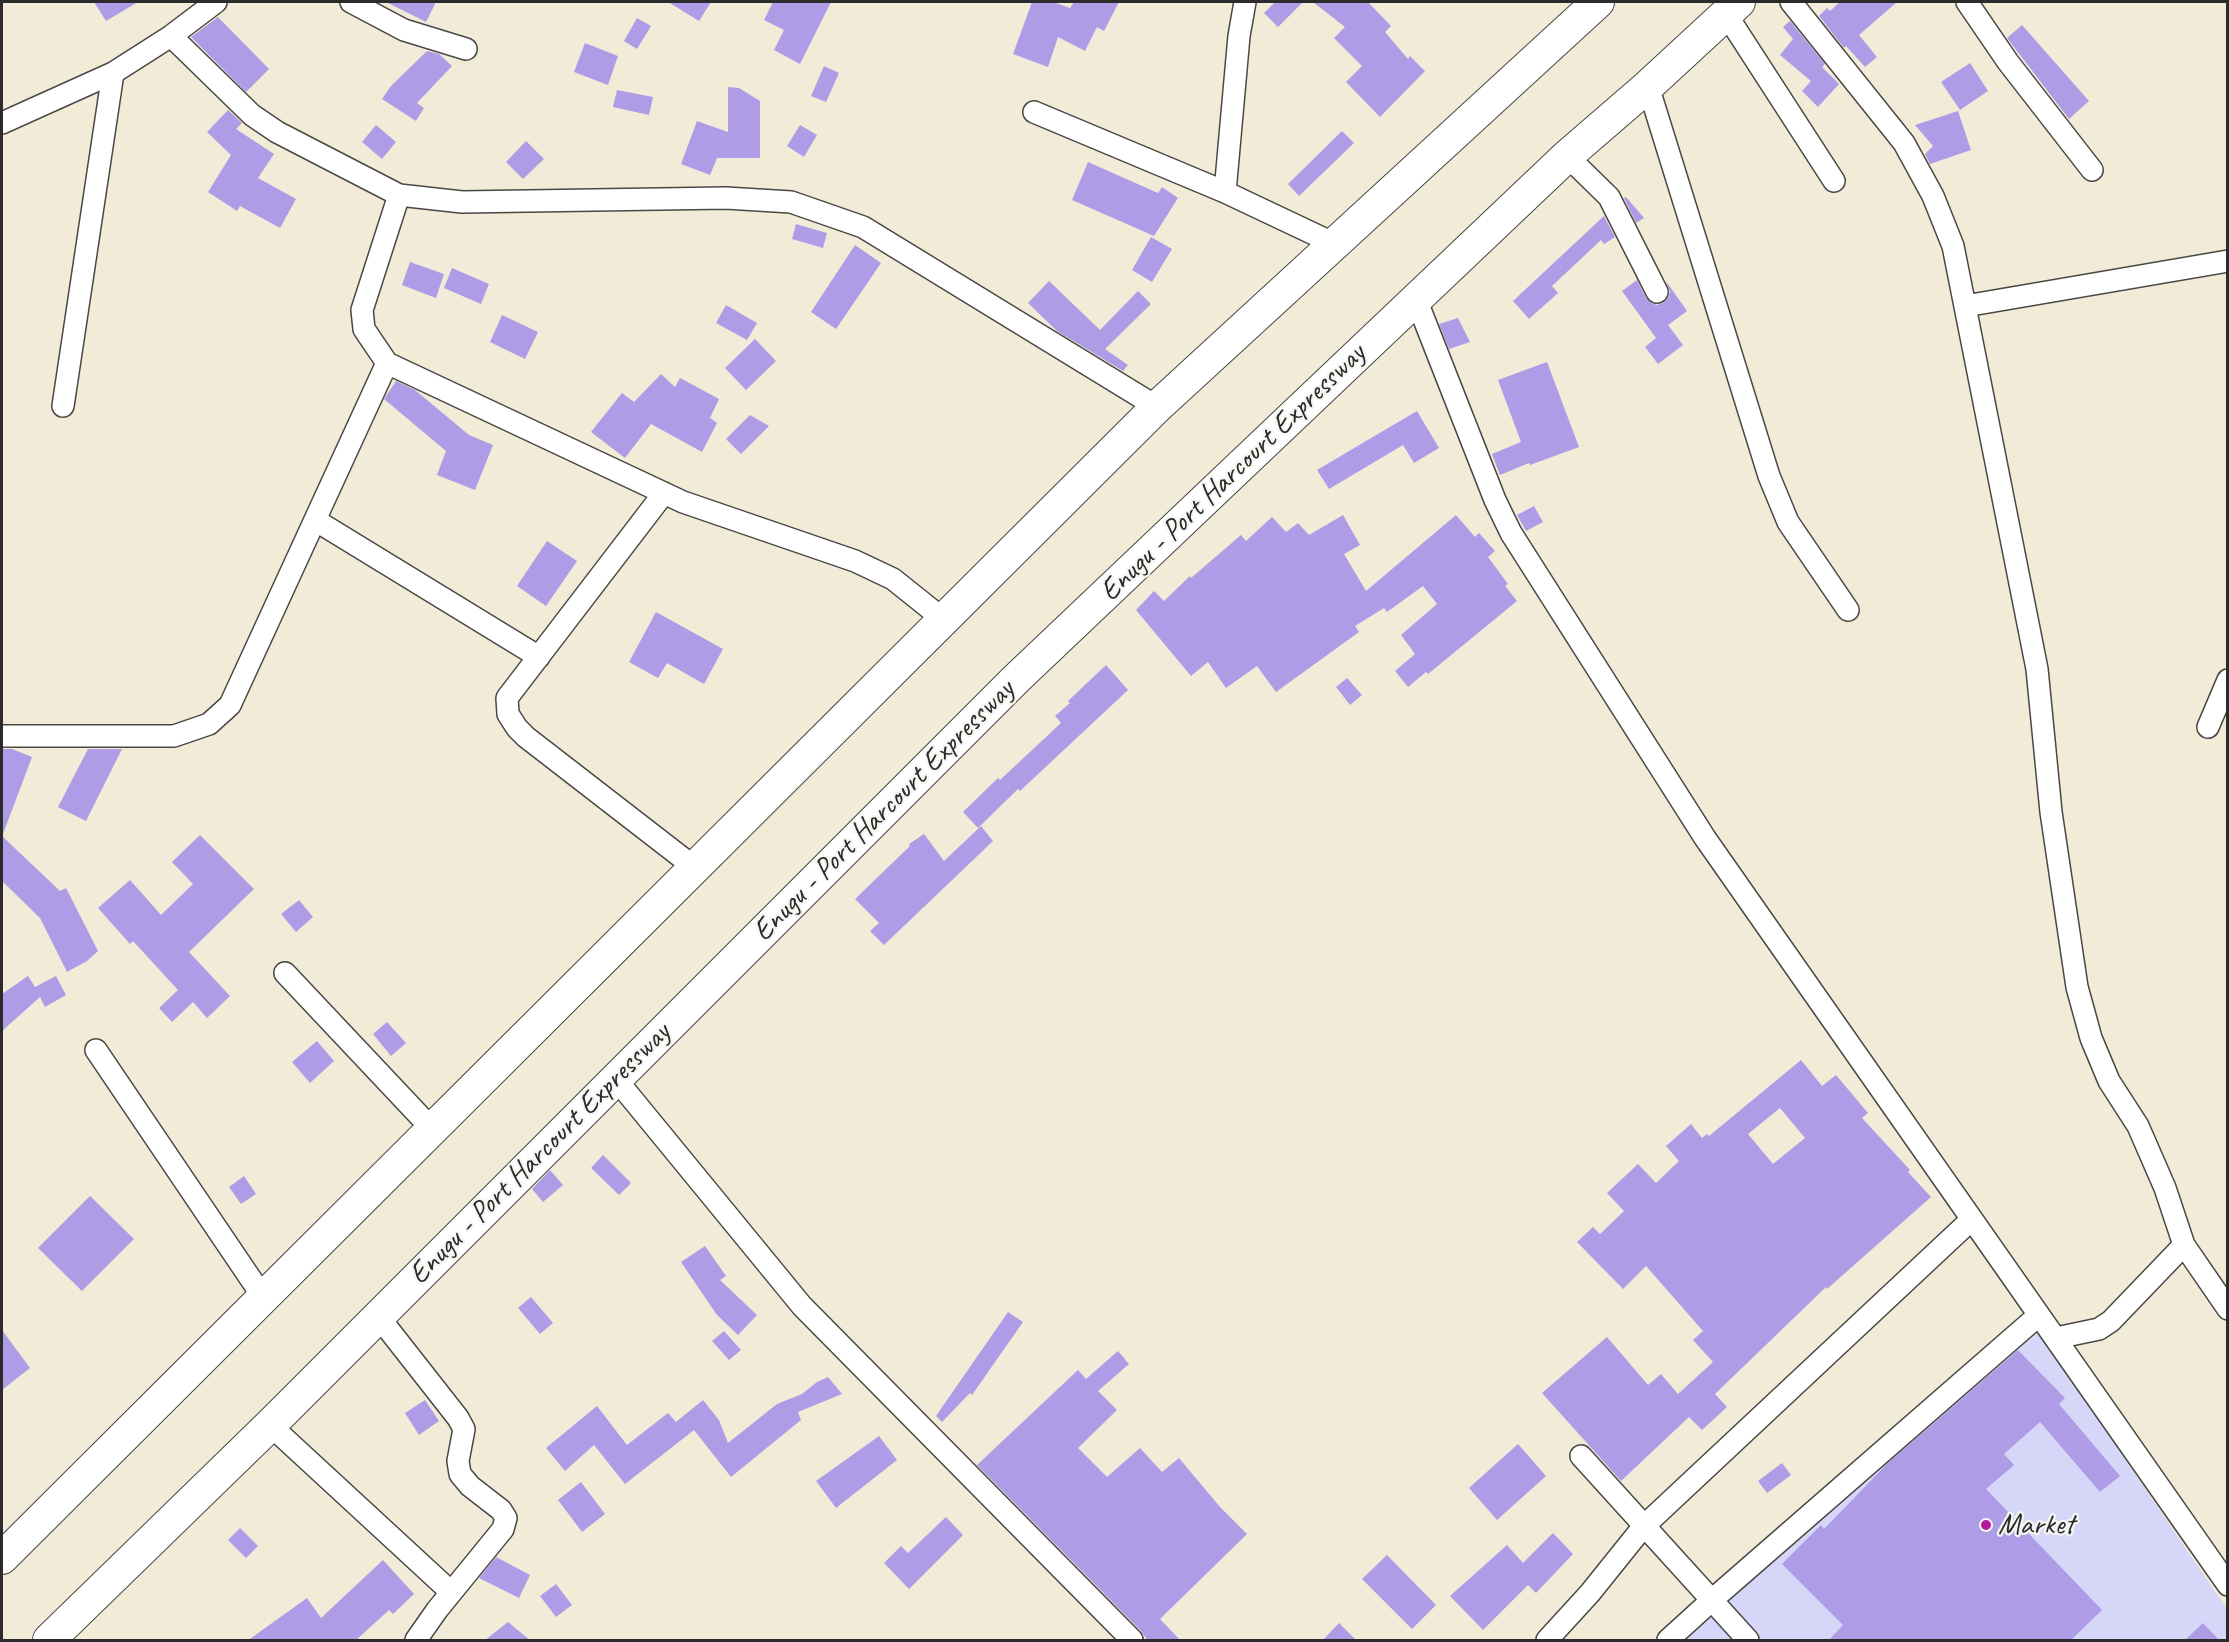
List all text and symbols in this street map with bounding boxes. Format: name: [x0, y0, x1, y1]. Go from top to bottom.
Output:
street label: Enugu - Port Harcourt Expressway: [1093, 337, 1373, 609]
street label: Enugu - Port Harcourt Expressway: [746, 673, 1022, 949]
street label: Enugu - Port Harcourt Expressway: [402, 1016, 678, 1292]
place label: Market: [1998, 1507, 2074, 1543]
marker: Market: [1979, 1518, 1993, 1532]

